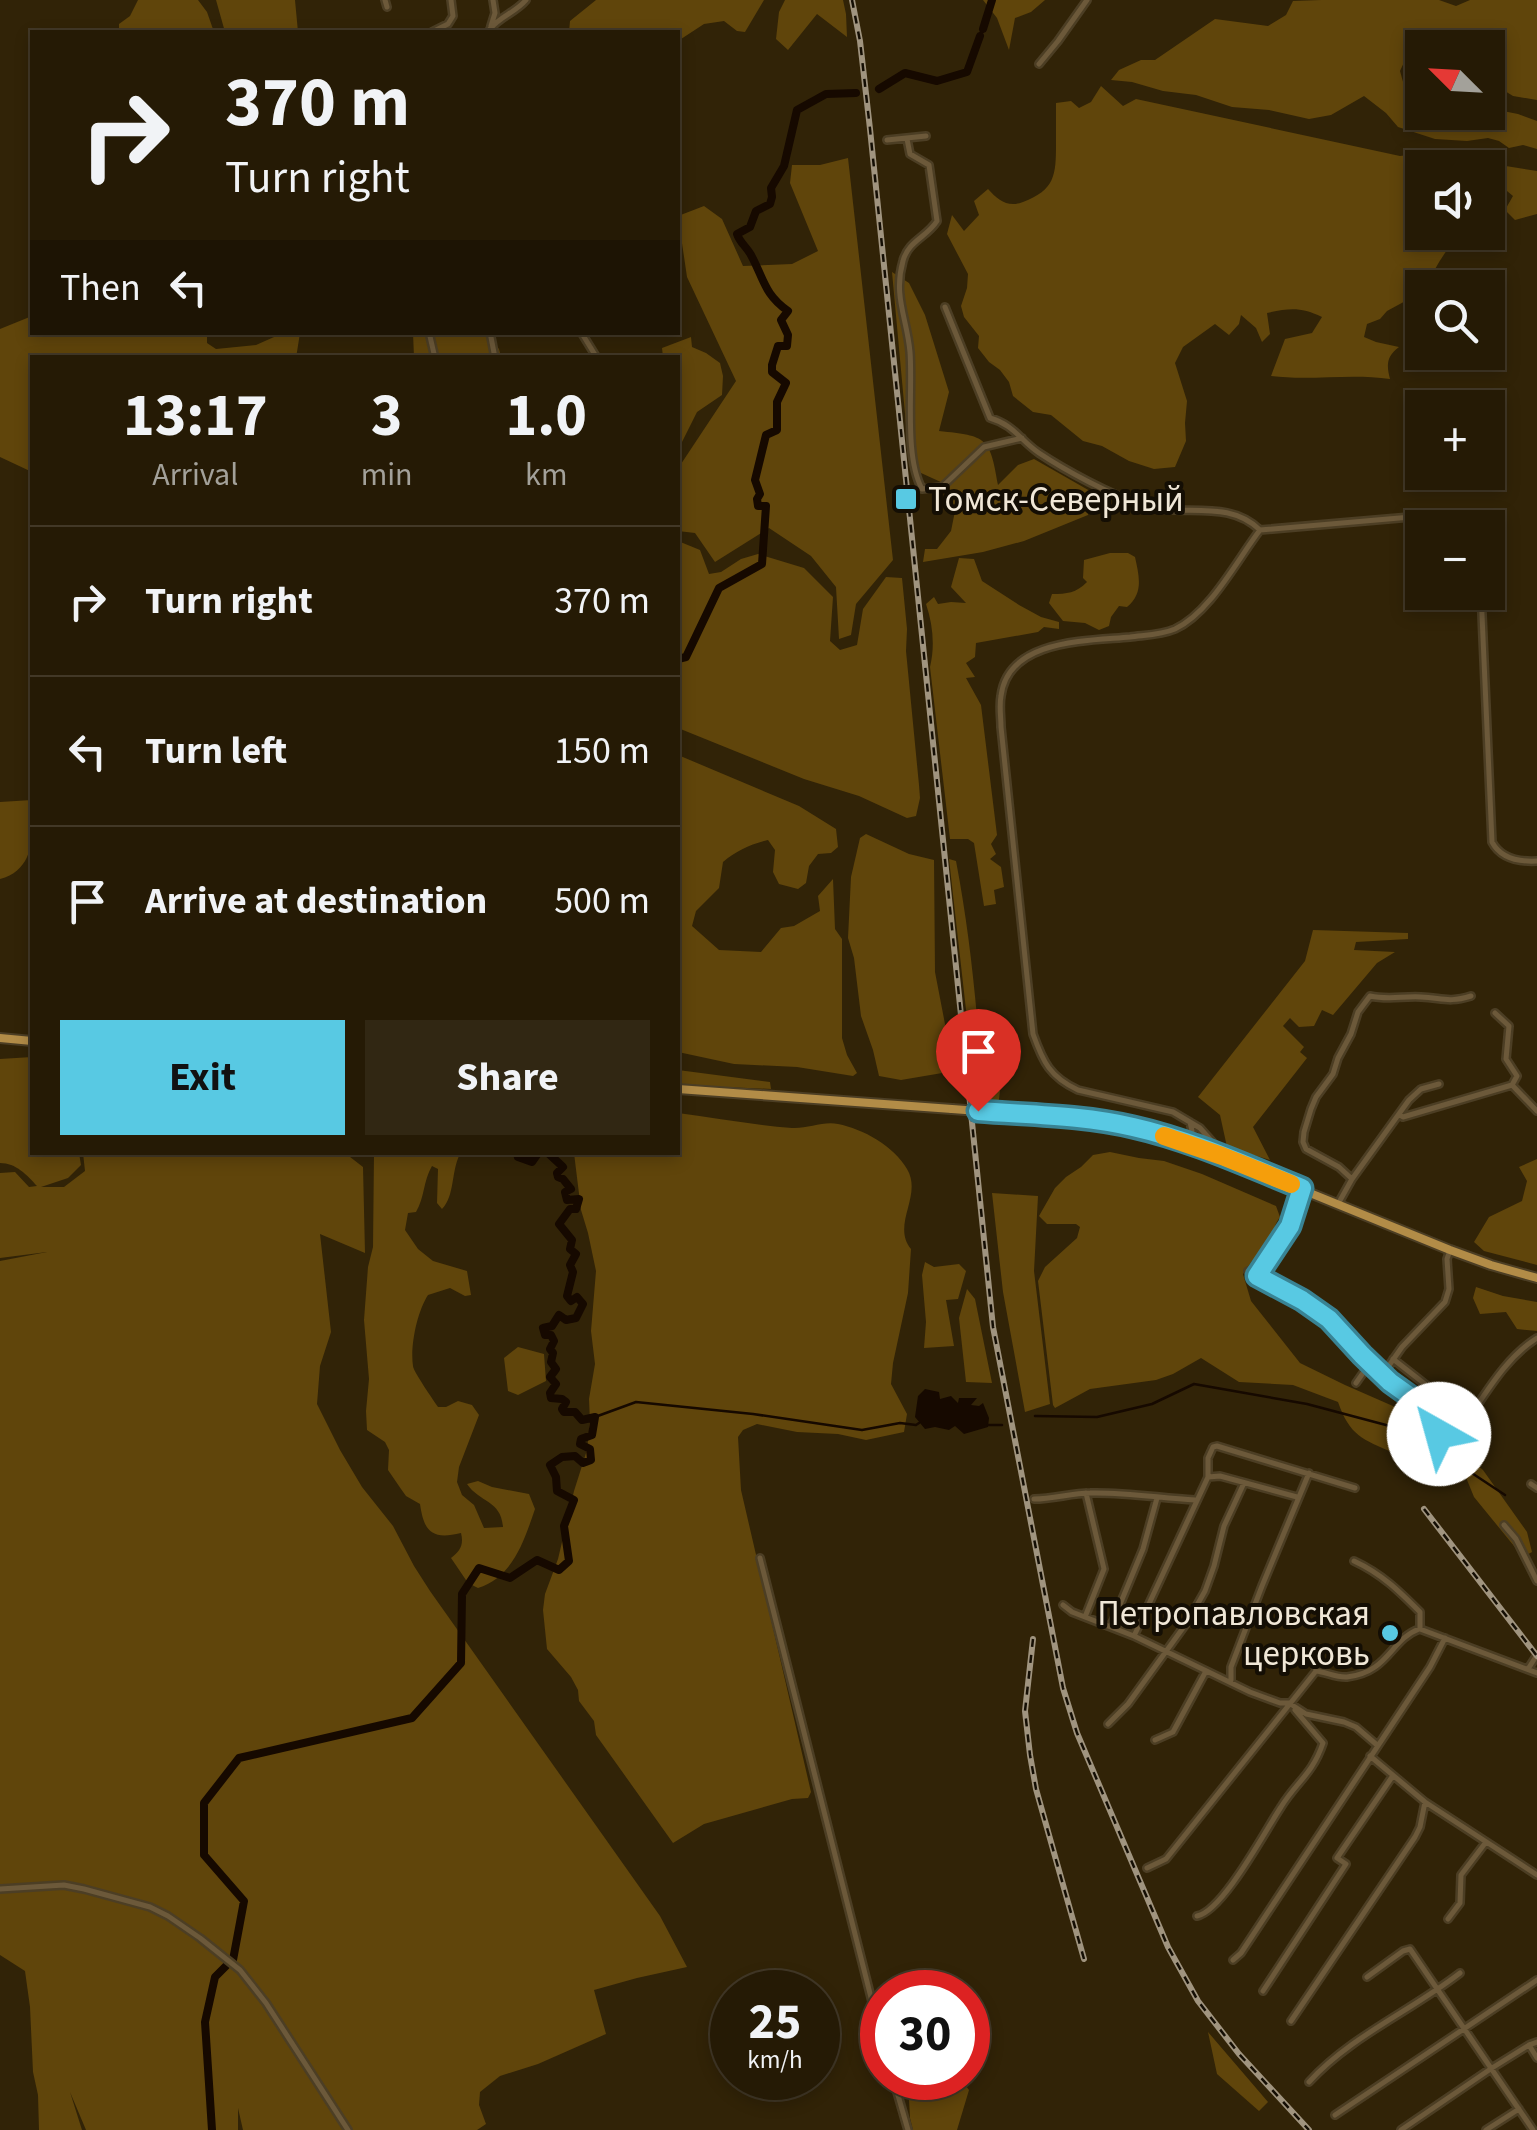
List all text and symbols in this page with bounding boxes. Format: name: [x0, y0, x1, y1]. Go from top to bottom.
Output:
north arrow: [1405, 30, 1505, 130]
map controls: [1405, 30, 1505, 610]
text: 370 m: [225, 53, 410, 153]
icon: right: [60, 70, 190, 200]
text: Turn right: [225, 146, 410, 210]
button: sound: [1405, 150, 1505, 250]
icon: left: [161, 260, 216, 315]
text: Then: [60, 261, 141, 315]
button: search: [1405, 270, 1505, 370]
text: 13:17: [123, 374, 268, 459]
text: 3: [371, 374, 403, 459]
text: 1.0: [506, 374, 587, 459]
button: +: [1405, 390, 1505, 490]
text: Arrival: [152, 452, 238, 498]
text: min: [361, 452, 413, 498]
text: km: [525, 452, 567, 498]
place label: Томск-Северный: [928, 475, 1184, 525]
marker: Томск-Северный: [893, 486, 919, 512]
button: −: [1405, 510, 1505, 610]
icon: right: [60, 574, 115, 629]
text: Turn right: [145, 574, 313, 628]
text: 370 m: [554, 574, 650, 628]
icon: left: [60, 724, 115, 779]
text: Turn left: [145, 724, 287, 778]
text: 150 m: [554, 724, 650, 778]
icon: arrive: [60, 874, 115, 929]
text: Arrive at destination: [145, 874, 487, 928]
text: 500 m: [554, 874, 650, 928]
pin: [936, 1009, 1021, 1112]
button: Exit: [60, 1020, 345, 1135]
button: Share: [365, 1020, 650, 1135]
icon: arrive: [951, 1024, 1006, 1079]
position arrow: [1387, 1382, 1491, 1486]
place label: Петропавловская церковь: [1097, 1589, 1370, 1679]
marker: Петропавловская церковь: [1379, 1622, 1401, 1644]
speed limit sign: 30: [860, 1970, 990, 2100]
text: 25: [749, 1987, 801, 2058]
text: km/h: [747, 2042, 803, 2078]

